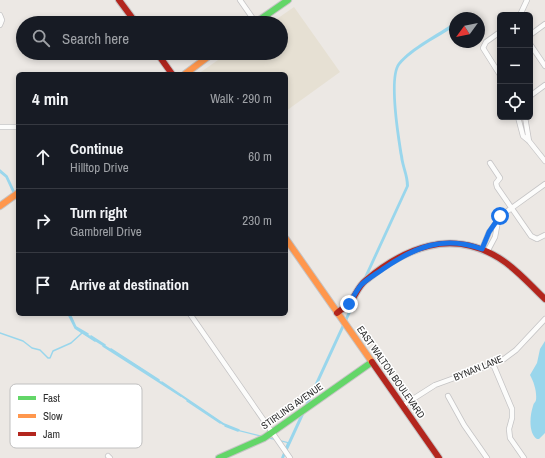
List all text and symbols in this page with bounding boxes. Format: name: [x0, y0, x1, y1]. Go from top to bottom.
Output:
north arrow: [449, 12, 485, 48]
map controls: [497, 12, 533, 120]
button: +: [497, 12, 533, 48]
search box: [16, 16, 288, 60]
icon: search: [30, 27, 52, 49]
text: Search here: [62, 28, 129, 49]
button: −: [497, 48, 533, 84]
button: locate: [497, 84, 533, 120]
text: 4 min: [32, 87, 68, 110]
text: Walk · 290 m: [210, 90, 272, 107]
text: Continue: [70, 138, 123, 159]
icon: ahead: [32, 146, 54, 168]
text: 60 m: [248, 148, 272, 165]
text: Hilltop Drive: [70, 159, 129, 176]
text: Turn right: [70, 202, 127, 223]
route start: [491, 207, 509, 225]
icon: right: [32, 210, 54, 232]
text: 230 m: [242, 212, 272, 229]
text: Gambrell Drive: [70, 223, 142, 240]
icon: arrive: [32, 274, 54, 296]
text: Arrive at destination: [70, 274, 189, 295]
route end: [340, 295, 358, 313]
street label: EAST WALTON BOULEVARD: [354, 323, 428, 421]
street label: BYNAN LANE: [451, 352, 505, 384]
street label: STIRLING AVENUE: [258, 380, 326, 432]
legend: [10, 384, 142, 448]
text: Fast: [43, 391, 61, 405]
text: Slow: [43, 409, 63, 423]
text: Jam: [43, 427, 60, 441]

